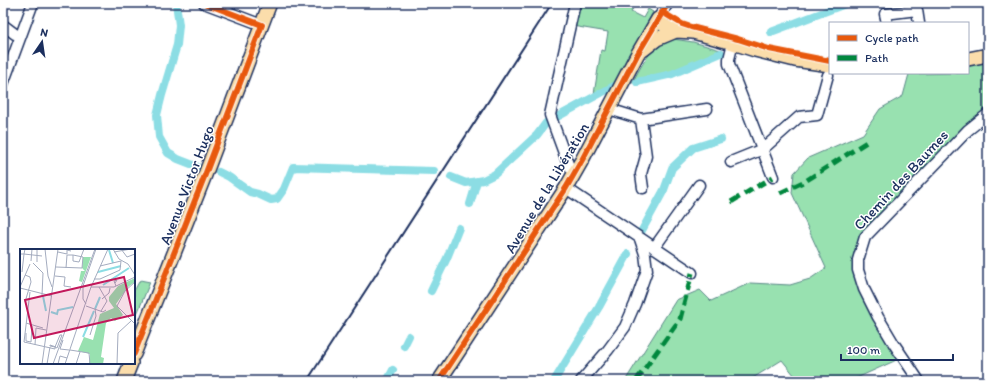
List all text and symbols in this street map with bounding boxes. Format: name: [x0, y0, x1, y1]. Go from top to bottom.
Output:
north arrow: [22, 22, 62, 62]
legend: [829, 22, 969, 74]
text: N: [39, 26, 49, 40]
text: Cycle path: [865, 31, 919, 45]
text: Path: [865, 51, 888, 65]
street label: Avenue de la Libération: [501, 119, 593, 257]
street label: Avenue Victor Hugo: [156, 123, 218, 247]
street label: Chemin des Baumes: [850, 126, 952, 234]
inset map: [20, 249, 135, 364]
scale bar: [841, 336, 953, 362]
text: 100 m: [847, 343, 880, 357]

